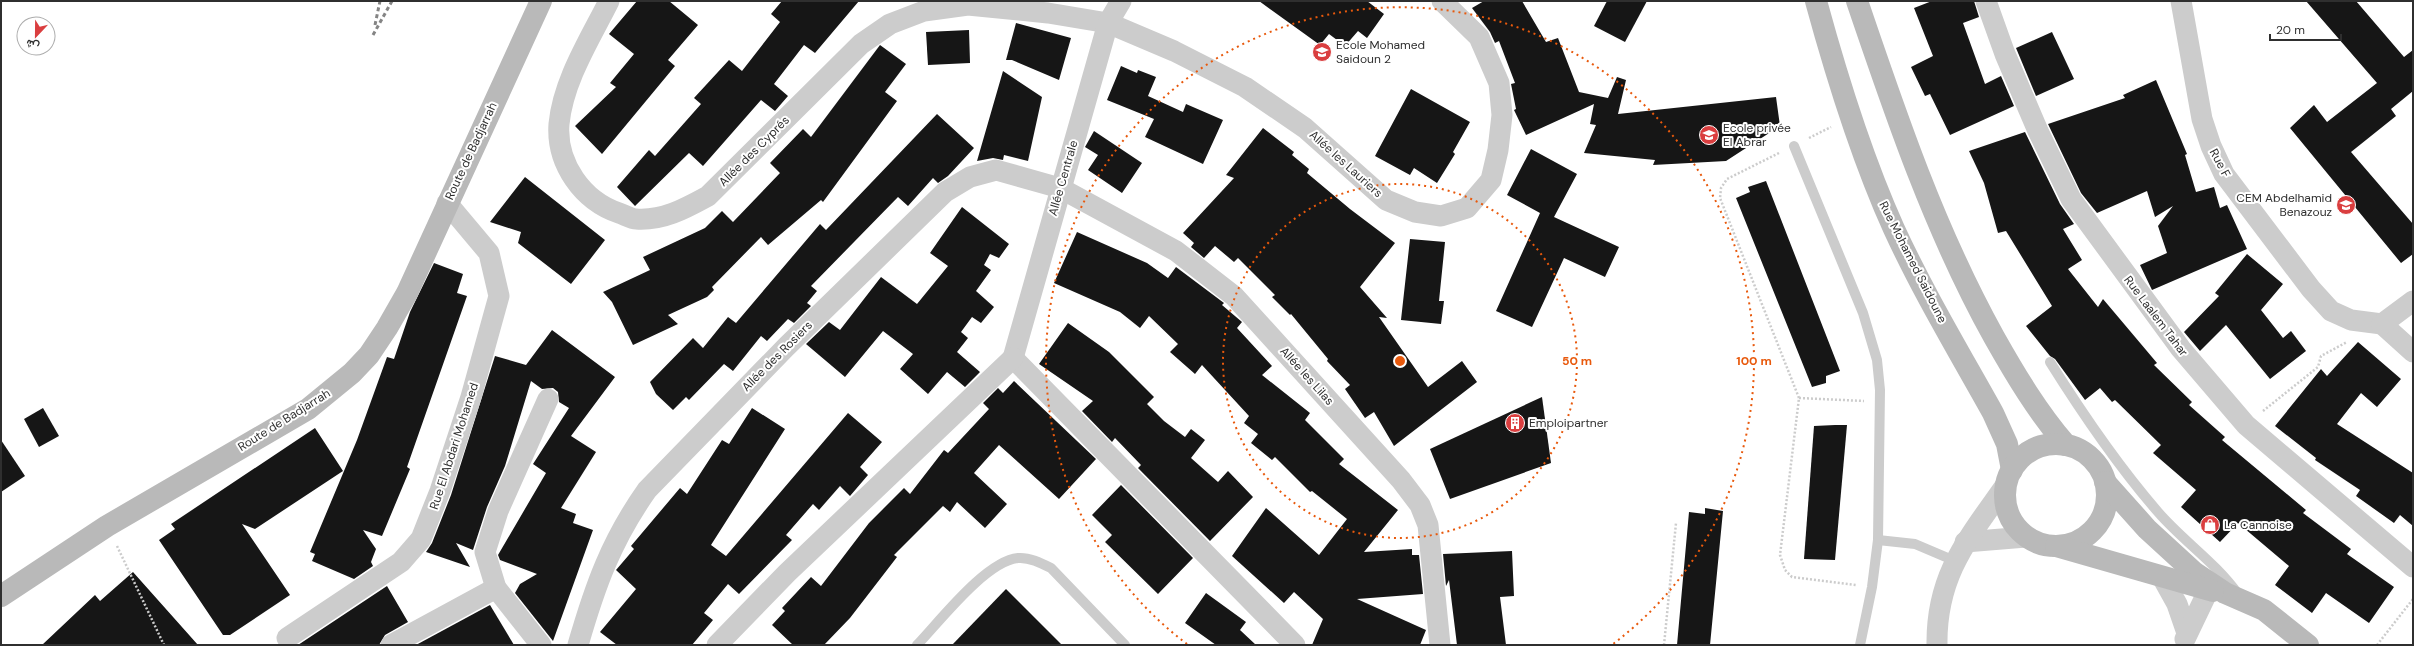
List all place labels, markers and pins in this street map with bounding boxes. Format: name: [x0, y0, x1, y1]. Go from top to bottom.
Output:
place label: Ecole Mohamed Saidoun 2: [1336, 37, 1425, 67]
school or university icon: Ecole Mohamed Saidoun 2: [1311, 41, 1333, 63]
place label: Ecole privée El Abrar: [1723, 120, 1791, 150]
school or university icon: Ecole privée El Abrar: [1698, 124, 1720, 146]
place label: CEM Abdelhamid Benazouz: [2236, 190, 2332, 220]
school or university icon: CEM Abdelhamid Benazouz: [2335, 194, 2357, 216]
centre of rings: [1393, 354, 1407, 368]
building icon: Emploipartner: [1504, 412, 1526, 434]
place label: Emploipartner: [1529, 415, 1609, 431]
shop icon: La Cannoise: [2199, 514, 2221, 536]
place label: La Cannoise: [2224, 517, 2292, 533]

